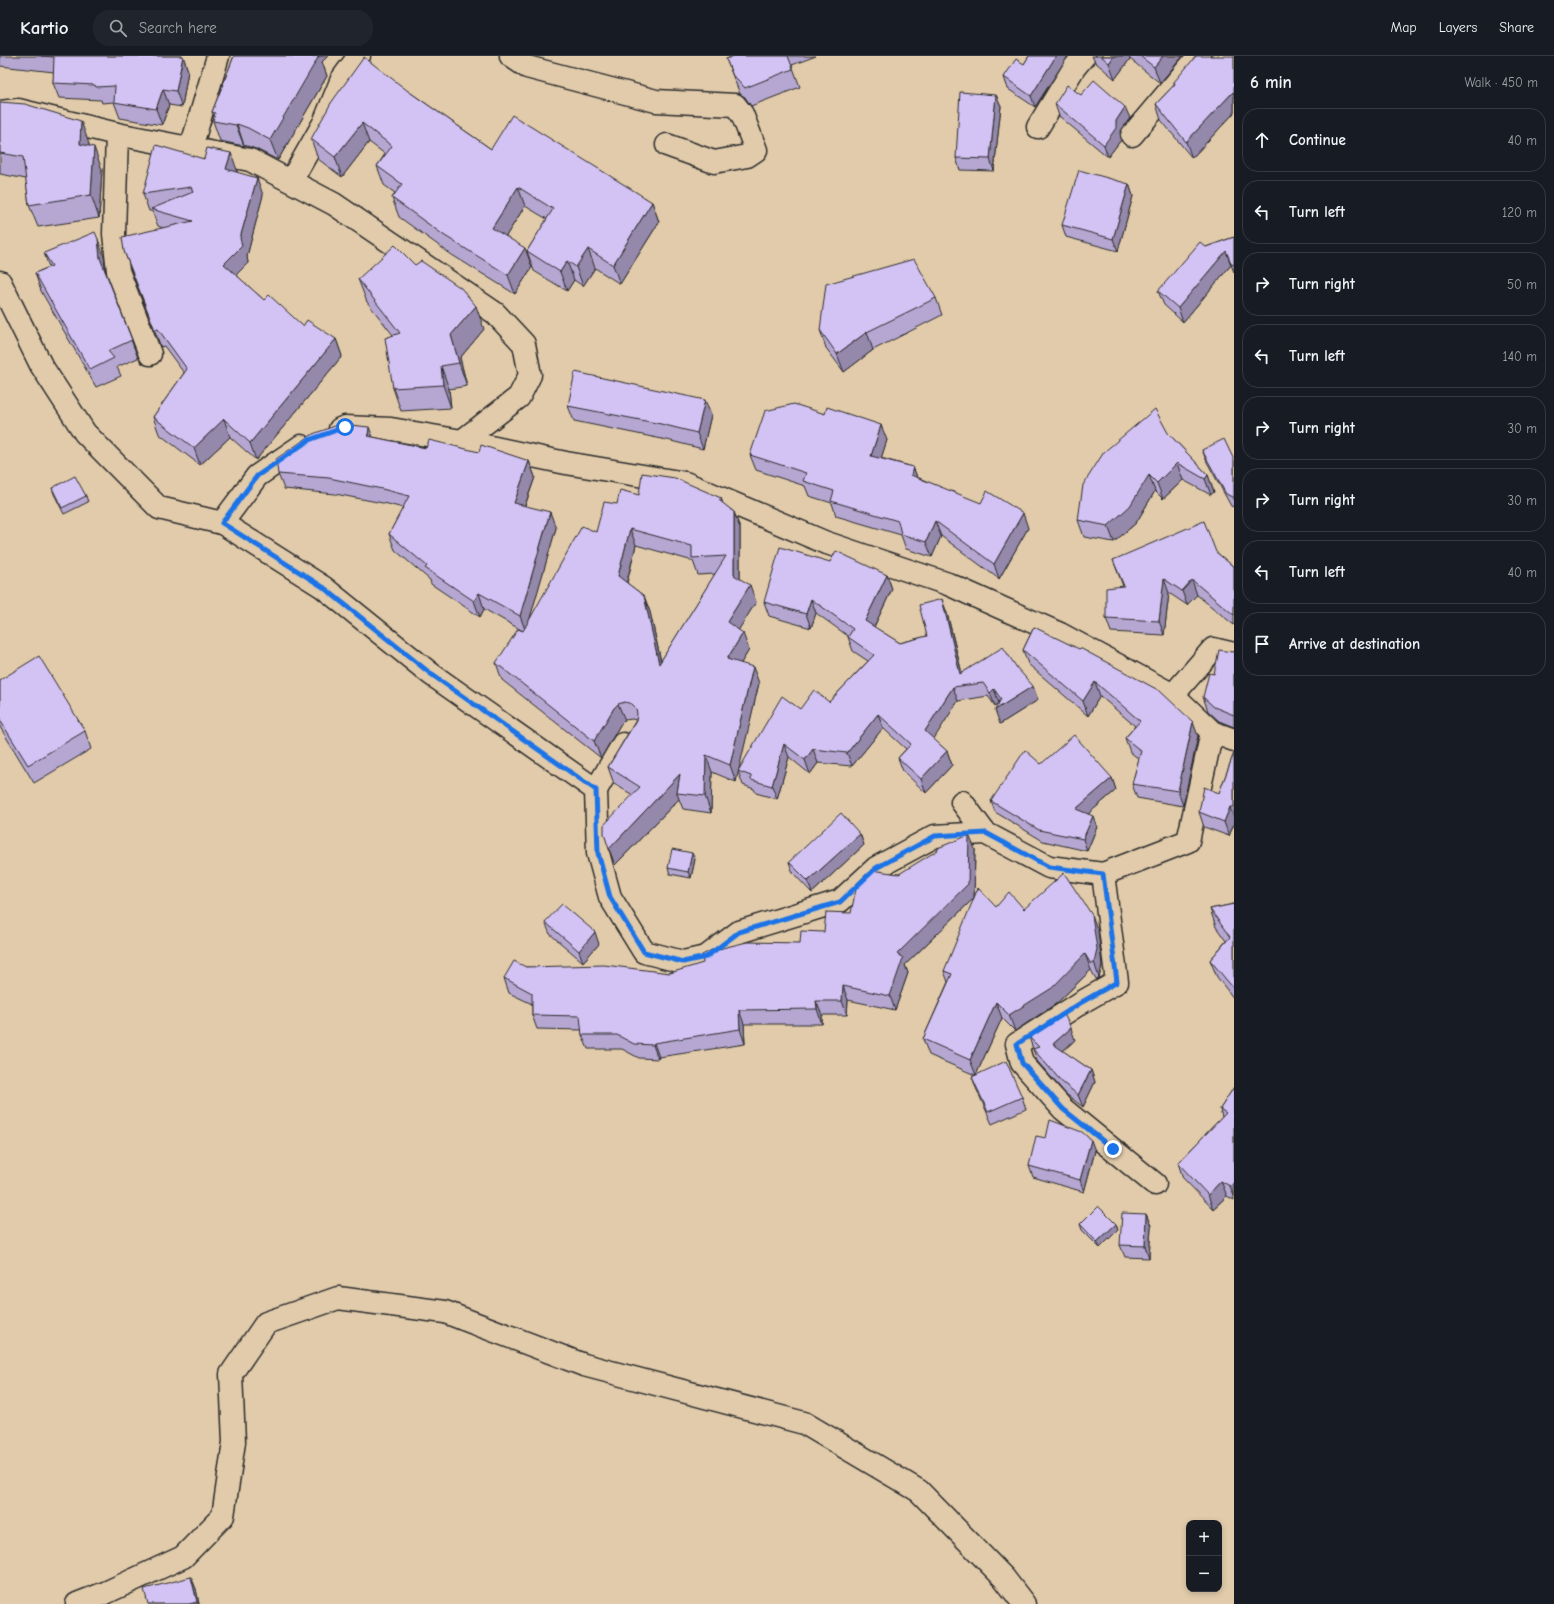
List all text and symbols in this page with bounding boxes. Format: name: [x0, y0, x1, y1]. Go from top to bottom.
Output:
search box: [93, 10, 373, 46]
text: Kartio: [20, 17, 69, 39]
icon: search: [107, 17, 129, 39]
text: Search here: [139, 19, 217, 37]
text: Map: [1390, 19, 1417, 36]
text: Layers: [1439, 19, 1477, 36]
text: Share: [1499, 19, 1534, 36]
text: 6 min: [1250, 73, 1292, 92]
text: Walk · 450 m: [1464, 75, 1538, 90]
icon: ahead: [1251, 129, 1273, 151]
text: Continue: [1289, 131, 1346, 149]
text: 40 m: [1508, 133, 1537, 148]
icon: left: [1251, 201, 1273, 223]
text: Turn left: [1289, 203, 1345, 221]
text: 120 m: [1502, 205, 1537, 220]
icon: right: [1251, 273, 1273, 295]
text: Turn right: [1289, 275, 1355, 293]
text: 50 m: [1507, 277, 1537, 292]
icon: left: [1251, 345, 1273, 367]
text: Turn left: [1289, 347, 1345, 365]
text: 140 m: [1503, 349, 1537, 364]
icon: right: [1251, 417, 1273, 439]
route start: [336, 418, 354, 436]
text: Turn right: [1289, 419, 1355, 437]
text: 30 m: [1507, 421, 1537, 436]
icon: right: [1251, 489, 1273, 511]
text: Turn right: [1289, 491, 1355, 509]
text: 30 m: [1507, 493, 1537, 508]
icon: left: [1251, 561, 1273, 583]
text: Turn left: [1289, 563, 1345, 581]
text: 40 m: [1508, 565, 1537, 580]
icon: arrive: [1251, 633, 1273, 655]
text: Arrive at destination: [1289, 635, 1420, 653]
route end: [1104, 1140, 1122, 1158]
map controls: [1186, 1520, 1222, 1592]
button: +: [1186, 1520, 1222, 1556]
button: −: [1186, 1556, 1222, 1592]

